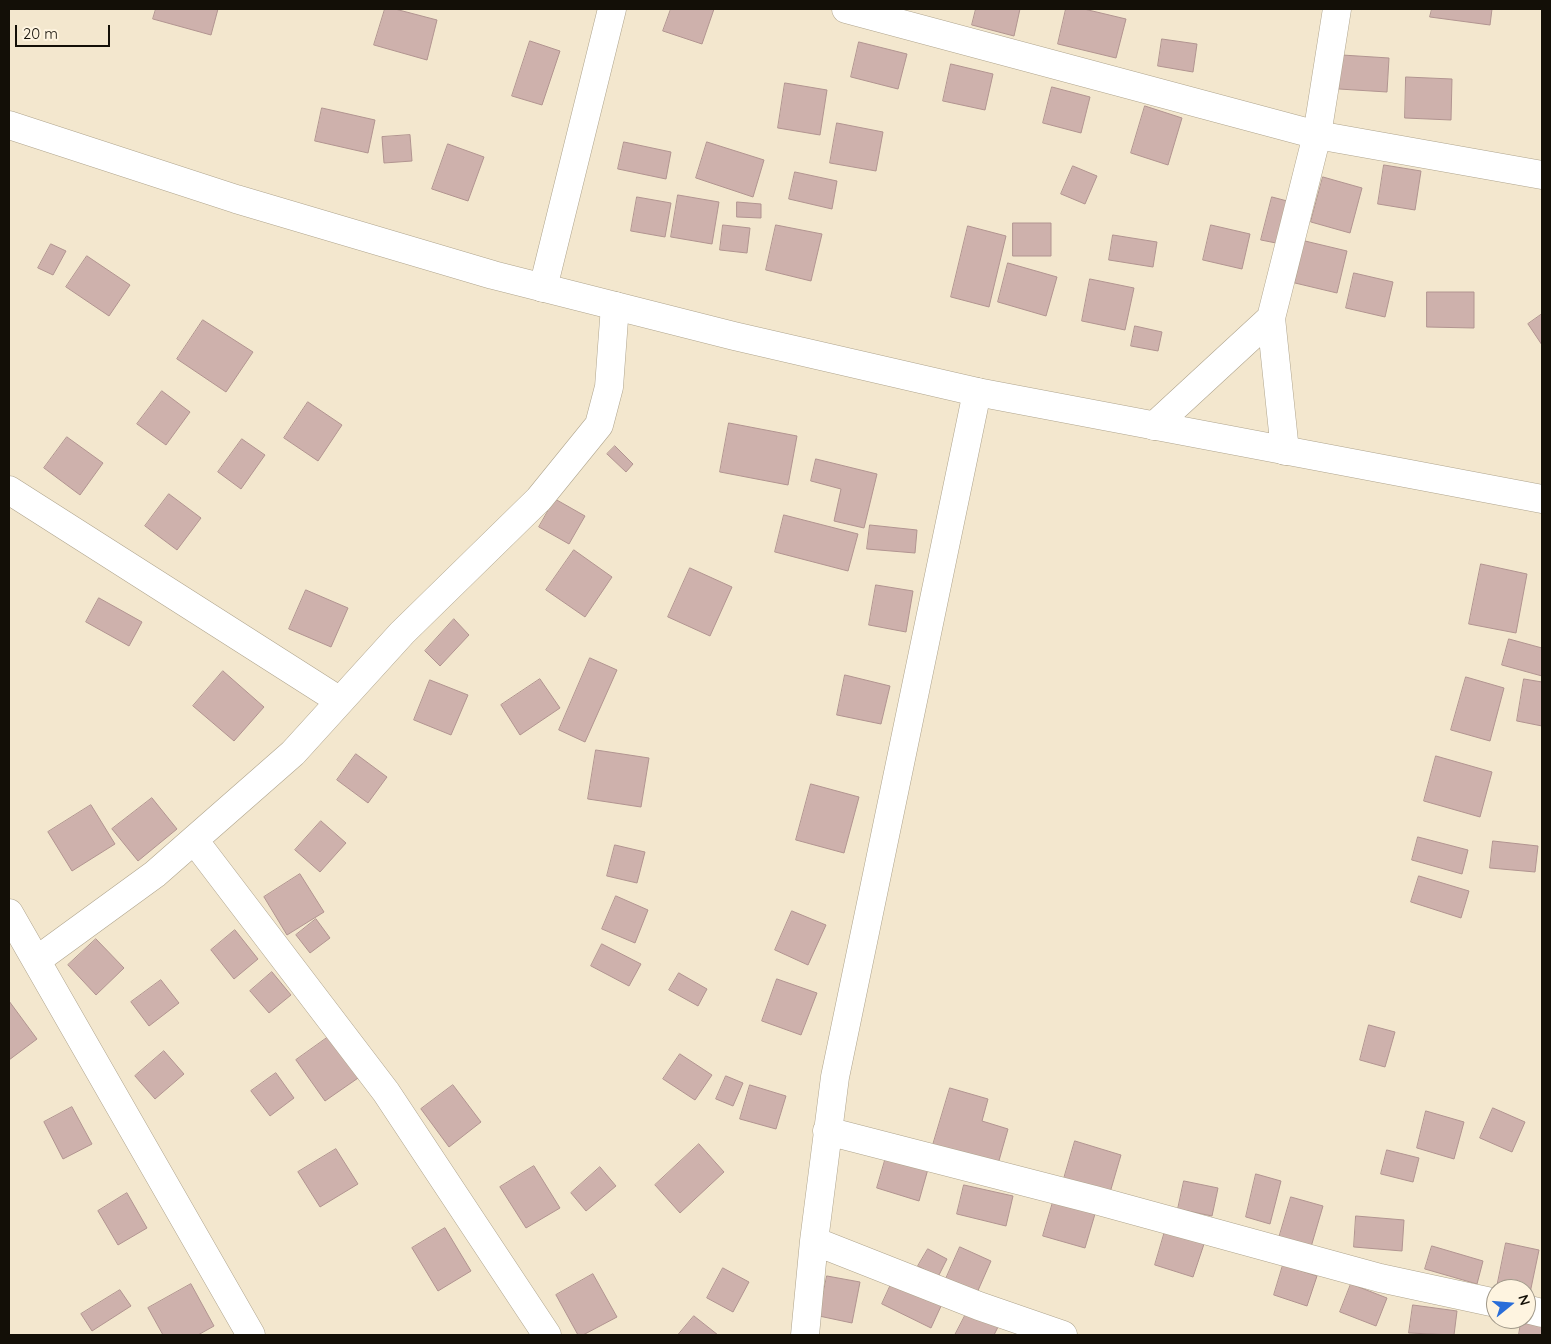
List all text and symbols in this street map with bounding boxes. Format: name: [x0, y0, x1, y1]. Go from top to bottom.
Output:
scale bar: [18, 15, 112, 47]
text: 20 m: [23, 24, 58, 43]
north arrow: [1486, 1279, 1536, 1329]
text: N: [1514, 1292, 1534, 1307]

